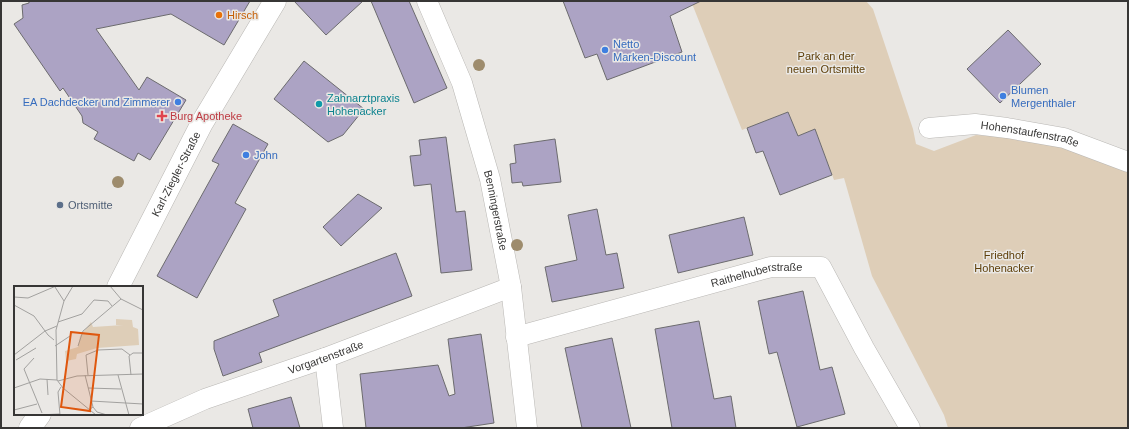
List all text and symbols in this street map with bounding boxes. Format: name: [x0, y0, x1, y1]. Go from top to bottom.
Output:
place label: Hirsch: [227, 9, 258, 21]
marker: Hirsch: [214, 10, 224, 20]
place label: Netto Marken-Discount: [613, 38, 696, 63]
marker: Netto Marken-Discount: [600, 45, 610, 55]
park label: Park an der neuen Ortsmitte: [787, 50, 865, 75]
place label: Blumen Mergenthaler: [1011, 84, 1076, 109]
marker: Blumen Mergenthaler: [998, 91, 1008, 101]
place label: Zahnarztpraxis Hohenacker: [327, 92, 400, 117]
place label: EA Dachdecker und Zimmerer: [23, 96, 170, 108]
marker: EA Dachdecker und Zimmerer: [173, 97, 183, 107]
marker: Zahnarztpraxis Hohenacker: [314, 99, 324, 109]
place label: Burg Apotheke: [170, 110, 242, 122]
marker: Burg Apotheke: [157, 111, 167, 121]
street label: Hohenstaufenstraße: [980, 119, 1081, 149]
street label: Karl-Ziegler-Straße: [149, 130, 203, 218]
place label: John: [254, 149, 278, 161]
marker: John: [241, 150, 251, 160]
street label: Benningerstraße: [482, 169, 510, 251]
place label: Ortsmitte: [68, 199, 113, 211]
marker: Ortsmitte: [55, 200, 65, 210]
park label: Friedhof Hohenacker: [974, 249, 1034, 274]
street label: Raithelhuberstraße: [709, 261, 802, 289]
inset map: [14, 286, 143, 415]
street label: Vorgartenstraße: [287, 338, 365, 376]

